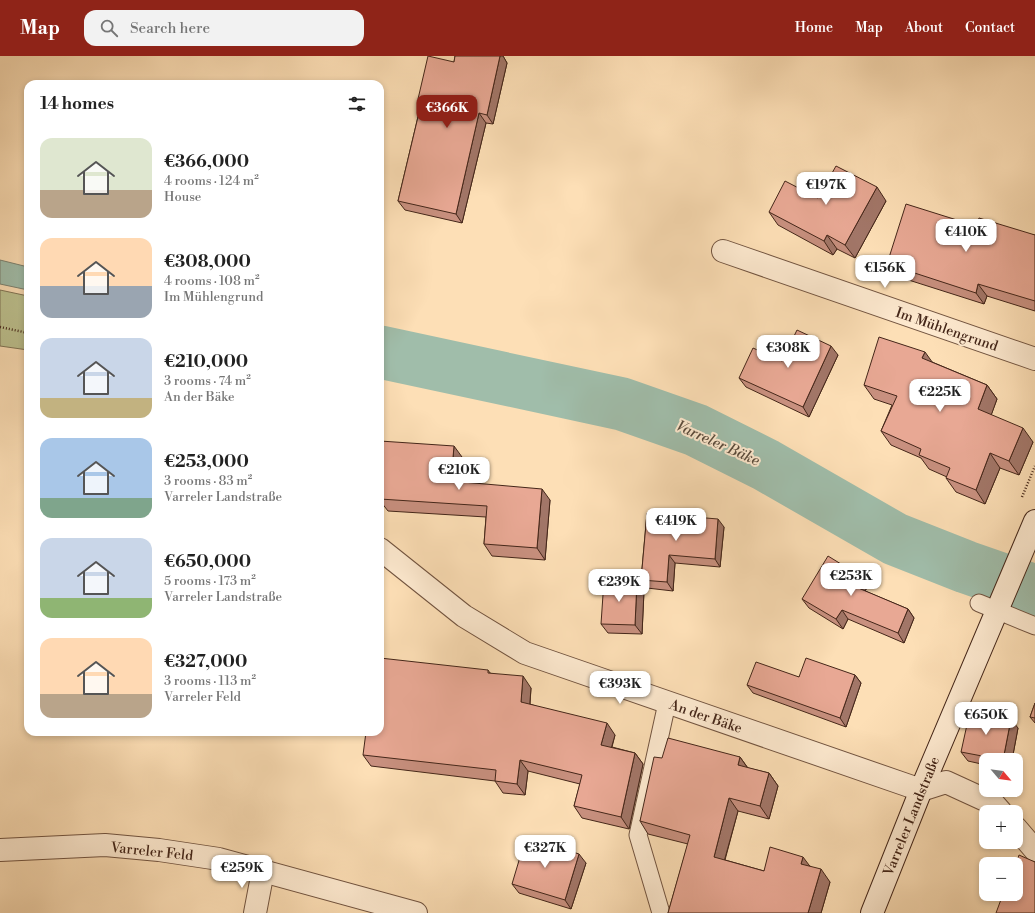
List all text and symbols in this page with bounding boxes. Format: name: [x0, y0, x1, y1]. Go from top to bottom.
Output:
search box: [84, 10, 364, 46]
text: Map: [20, 16, 60, 40]
icon: search: [98, 17, 120, 39]
text: Search here: [130, 19, 210, 38]
text: Home: [795, 19, 833, 37]
text: Map: [855, 19, 883, 37]
text: About: [905, 19, 943, 37]
text: Contact: [965, 19, 1015, 37]
text: 14 homes: [40, 93, 114, 115]
icon: filters: [346, 93, 368, 115]
pin: €366K: [419, 95, 475, 129]
text: €366K: [425, 100, 469, 116]
text: €366,000: [164, 151, 249, 173]
icon: home: [72, 154, 120, 202]
pin: €197K: [798, 172, 854, 206]
text: 4 rooms · 124 m²: [164, 173, 259, 189]
text: €197K: [806, 177, 846, 193]
text: House: [164, 189, 201, 205]
pin: €410K: [938, 219, 994, 253]
text: €410K: [945, 224, 987, 240]
text: €308,000: [164, 251, 251, 273]
icon: home: [72, 254, 120, 302]
pin: €156K: [857, 255, 913, 289]
text: €156K: [864, 260, 906, 276]
text: 4 rooms · 108 m²: [164, 273, 259, 289]
text: Im Mühlengrund: [164, 289, 263, 305]
street label: Im Mühlengrund: [893, 304, 1000, 356]
pin: €308K: [760, 335, 816, 369]
text: €308K: [766, 340, 810, 356]
text: €210,000: [164, 351, 248, 373]
icon: home: [72, 354, 120, 402]
text: 3 rooms · 74 m²: [164, 373, 251, 389]
pin: €225K: [912, 379, 968, 413]
text: €225K: [918, 384, 962, 400]
text: An der Bäke: [164, 389, 235, 405]
water label: Varreler Bäke: [673, 417, 762, 470]
text: €253,000: [164, 451, 249, 473]
icon: home: [72, 454, 120, 502]
pin: €210K: [431, 457, 487, 491]
text: €210K: [438, 462, 480, 478]
text: 3 rooms · 83 m²: [164, 473, 252, 489]
text: Varreler Landstraße: [164, 489, 282, 505]
pin: €419K: [648, 508, 704, 542]
text: €419K: [655, 513, 697, 529]
text: €650,000: [164, 551, 251, 573]
icon: home: [72, 554, 120, 602]
pin: €253K: [823, 563, 879, 597]
text: €253K: [829, 568, 873, 584]
pin: €239K: [591, 569, 647, 603]
text: 5 rooms · 173 m²: [164, 573, 256, 589]
text: €239K: [597, 574, 641, 590]
text: Varreler Landstraße: [164, 589, 282, 605]
text: €327,000: [164, 651, 247, 673]
icon: home: [72, 654, 120, 702]
pin: €393K: [592, 671, 648, 705]
text: 3 rooms · 113 m²: [164, 673, 256, 689]
text: €393K: [599, 676, 641, 692]
text: Varreler Feld: [164, 689, 241, 705]
street label: An der Bäke: [666, 696, 745, 738]
pin: €650K: [958, 702, 1014, 736]
text: €650K: [964, 707, 1008, 723]
north arrow: [979, 753, 1023, 797]
map controls: [979, 753, 1023, 901]
street label: Varreler Landstraße: [879, 754, 944, 880]
button: +: [979, 805, 1023, 849]
pin: €327K: [517, 835, 573, 869]
street label: Varreler Feld: [109, 839, 194, 865]
text: €327K: [524, 840, 566, 856]
pin: €259K: [214, 855, 270, 889]
button: −: [979, 857, 1023, 901]
text: €259K: [220, 860, 264, 876]

